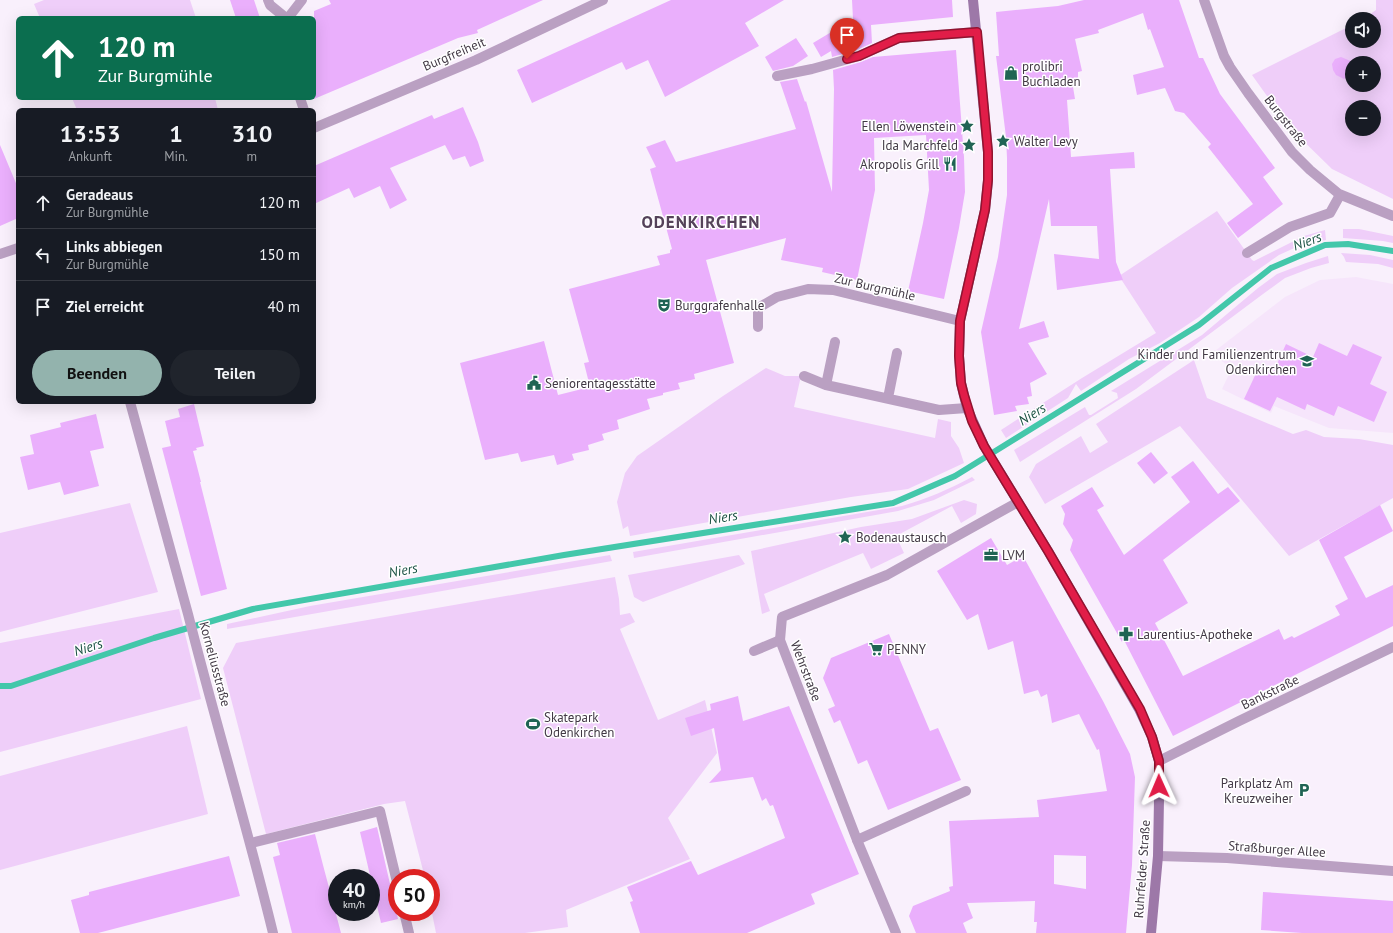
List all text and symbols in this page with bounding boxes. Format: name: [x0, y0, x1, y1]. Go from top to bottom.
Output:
map controls: [1345, 12, 1381, 136]
button: sound: [1345, 12, 1381, 48]
pin: [830, 18, 864, 59]
icon: arrive: [836, 24, 858, 46]
text: 120 m: [98, 28, 175, 65]
icon: ahead: [32, 32, 84, 84]
street label: Burgfreiheit: [420, 33, 488, 75]
button: +: [1345, 56, 1381, 92]
place label: prolibri Buchladen: [1022, 58, 1081, 90]
text: Zur Burgmühle: [98, 64, 213, 87]
shop icon: prolibri Buchladen: [1003, 65, 1019, 81]
street label: Burgstraße: [1261, 92, 1311, 150]
button: −: [1345, 100, 1381, 136]
text: 13:53: [60, 118, 121, 149]
text: 1: [169, 118, 183, 149]
text: 310: [231, 118, 272, 149]
place label: Ellen Löwenstein: [861, 118, 956, 135]
place icon: Ellen Löwenstein: [959, 118, 975, 134]
place icon: Walter Levy: [995, 133, 1011, 149]
place label: Walter Levy: [1014, 133, 1078, 150]
place label: Ida Marchfeld: [882, 137, 958, 154]
place icon: Ida Marchfeld: [961, 137, 977, 153]
text: Ankunft: [68, 148, 112, 165]
text: Min.: [164, 148, 188, 165]
text: m: [247, 148, 257, 165]
place label: Akropolis Grill: [860, 156, 939, 173]
restaurant icon: Akropolis Grill: [942, 156, 958, 172]
text: Geradeaus: [66, 185, 133, 204]
icon: ahead: [32, 192, 54, 214]
text: 120 m: [259, 193, 300, 212]
text: Zur Burgmühle: [66, 204, 149, 221]
district label: ODENKIRCHEN: [641, 211, 761, 233]
water label: Niers: [1290, 227, 1324, 254]
text: Links abbiegen: [66, 237, 162, 256]
icon: left: [32, 244, 54, 266]
text: 150 m: [259, 245, 300, 264]
text: Zur Burgmühle: [66, 256, 149, 273]
street label: Zur Burgmühle: [833, 269, 917, 305]
icon: arrive: [32, 296, 54, 318]
text: Ziel erreicht: [66, 297, 144, 316]
text: 40 m: [267, 297, 300, 316]
theatre icon: Burggrafenhalle: [656, 297, 672, 313]
place label: Burggrafenhalle: [675, 297, 764, 314]
place label: Kinder und Familienzentrum Odenkirchen: [1137, 346, 1296, 378]
button: Beenden: [32, 350, 162, 396]
button: Teilen: [170, 350, 300, 396]
school or university icon: Kinder und Familienzentrum Odenkirchen: [1299, 353, 1315, 369]
public building icon: Seniorentagesstätte: [526, 375, 542, 391]
place label: Seniorentagesstätte: [545, 375, 656, 392]
water label: Niers: [1015, 398, 1050, 429]
water label: Niers: [707, 506, 739, 528]
place icon: Bodenaustausch: [837, 529, 853, 545]
place label: Bodenaustausch: [856, 529, 947, 546]
office icon: LVM: [983, 547, 999, 563]
place label: LVM: [1002, 547, 1025, 564]
water label: Niers: [387, 559, 419, 581]
street label: Korneliusstraße: [196, 620, 234, 708]
pharmacy icon: Laurentius-Apotheke: [1118, 626, 1134, 642]
place label: Laurentius-Apotheke: [1137, 626, 1253, 643]
water label: Niers: [71, 634, 105, 660]
street label: Wehrstraße: [787, 638, 825, 704]
supermarket icon: PENNY: [868, 641, 884, 657]
place label: PENNY: [887, 641, 927, 658]
street label: Bankstraße: [1238, 671, 1302, 713]
place label: Skatepark Odenkirchen: [544, 709, 614, 741]
sports icon: Skatepark Odenkirchen: [525, 716, 541, 732]
position arrow: [1138, 765, 1180, 807]
place label: Parkplatz Am Kreuzweiher: [1221, 775, 1294, 807]
parking icon: Parkplatz Am Kreuzweiher: [1296, 782, 1312, 798]
street label: Ruhrfelder Straße: [1130, 819, 1154, 919]
street label: Straßburger Allee: [1228, 837, 1326, 861]
speed limit sign: 50: [388, 869, 440, 921]
text: 40: [343, 877, 365, 903]
text: km/h: [343, 898, 365, 911]

